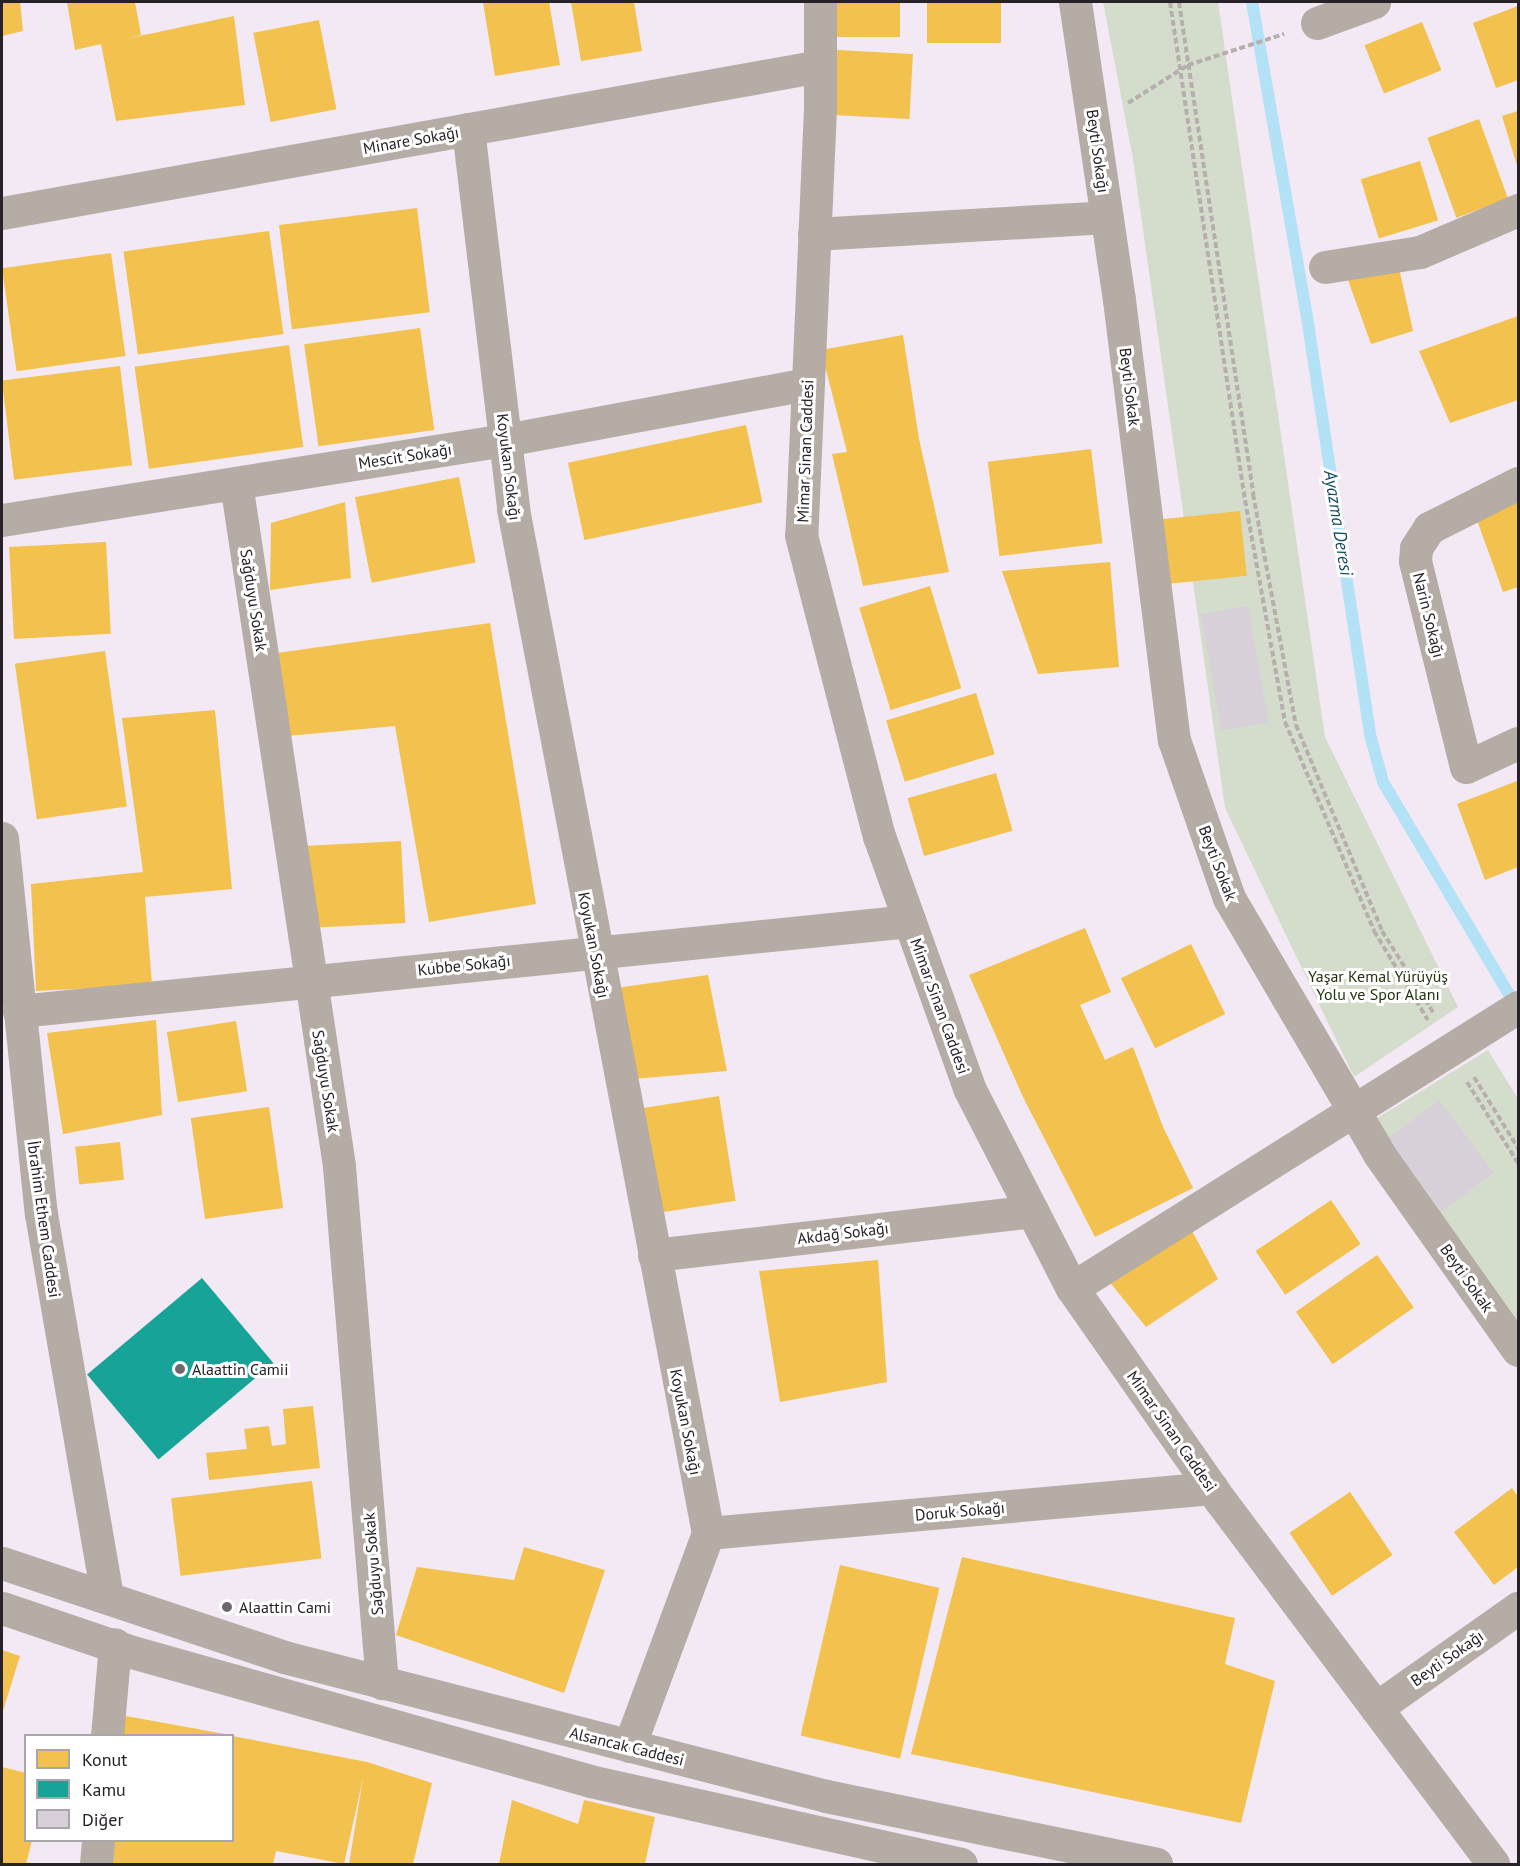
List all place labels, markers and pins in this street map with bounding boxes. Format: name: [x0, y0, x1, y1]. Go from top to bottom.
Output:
place label: Alaattin Camii: [192, 1359, 288, 1379]
marker: Alaattin Camii: [173, 1362, 187, 1376]
place label: Alaattin Cami: [239, 1597, 331, 1617]
marker: Alaattin Cami: [220, 1600, 234, 1614]

